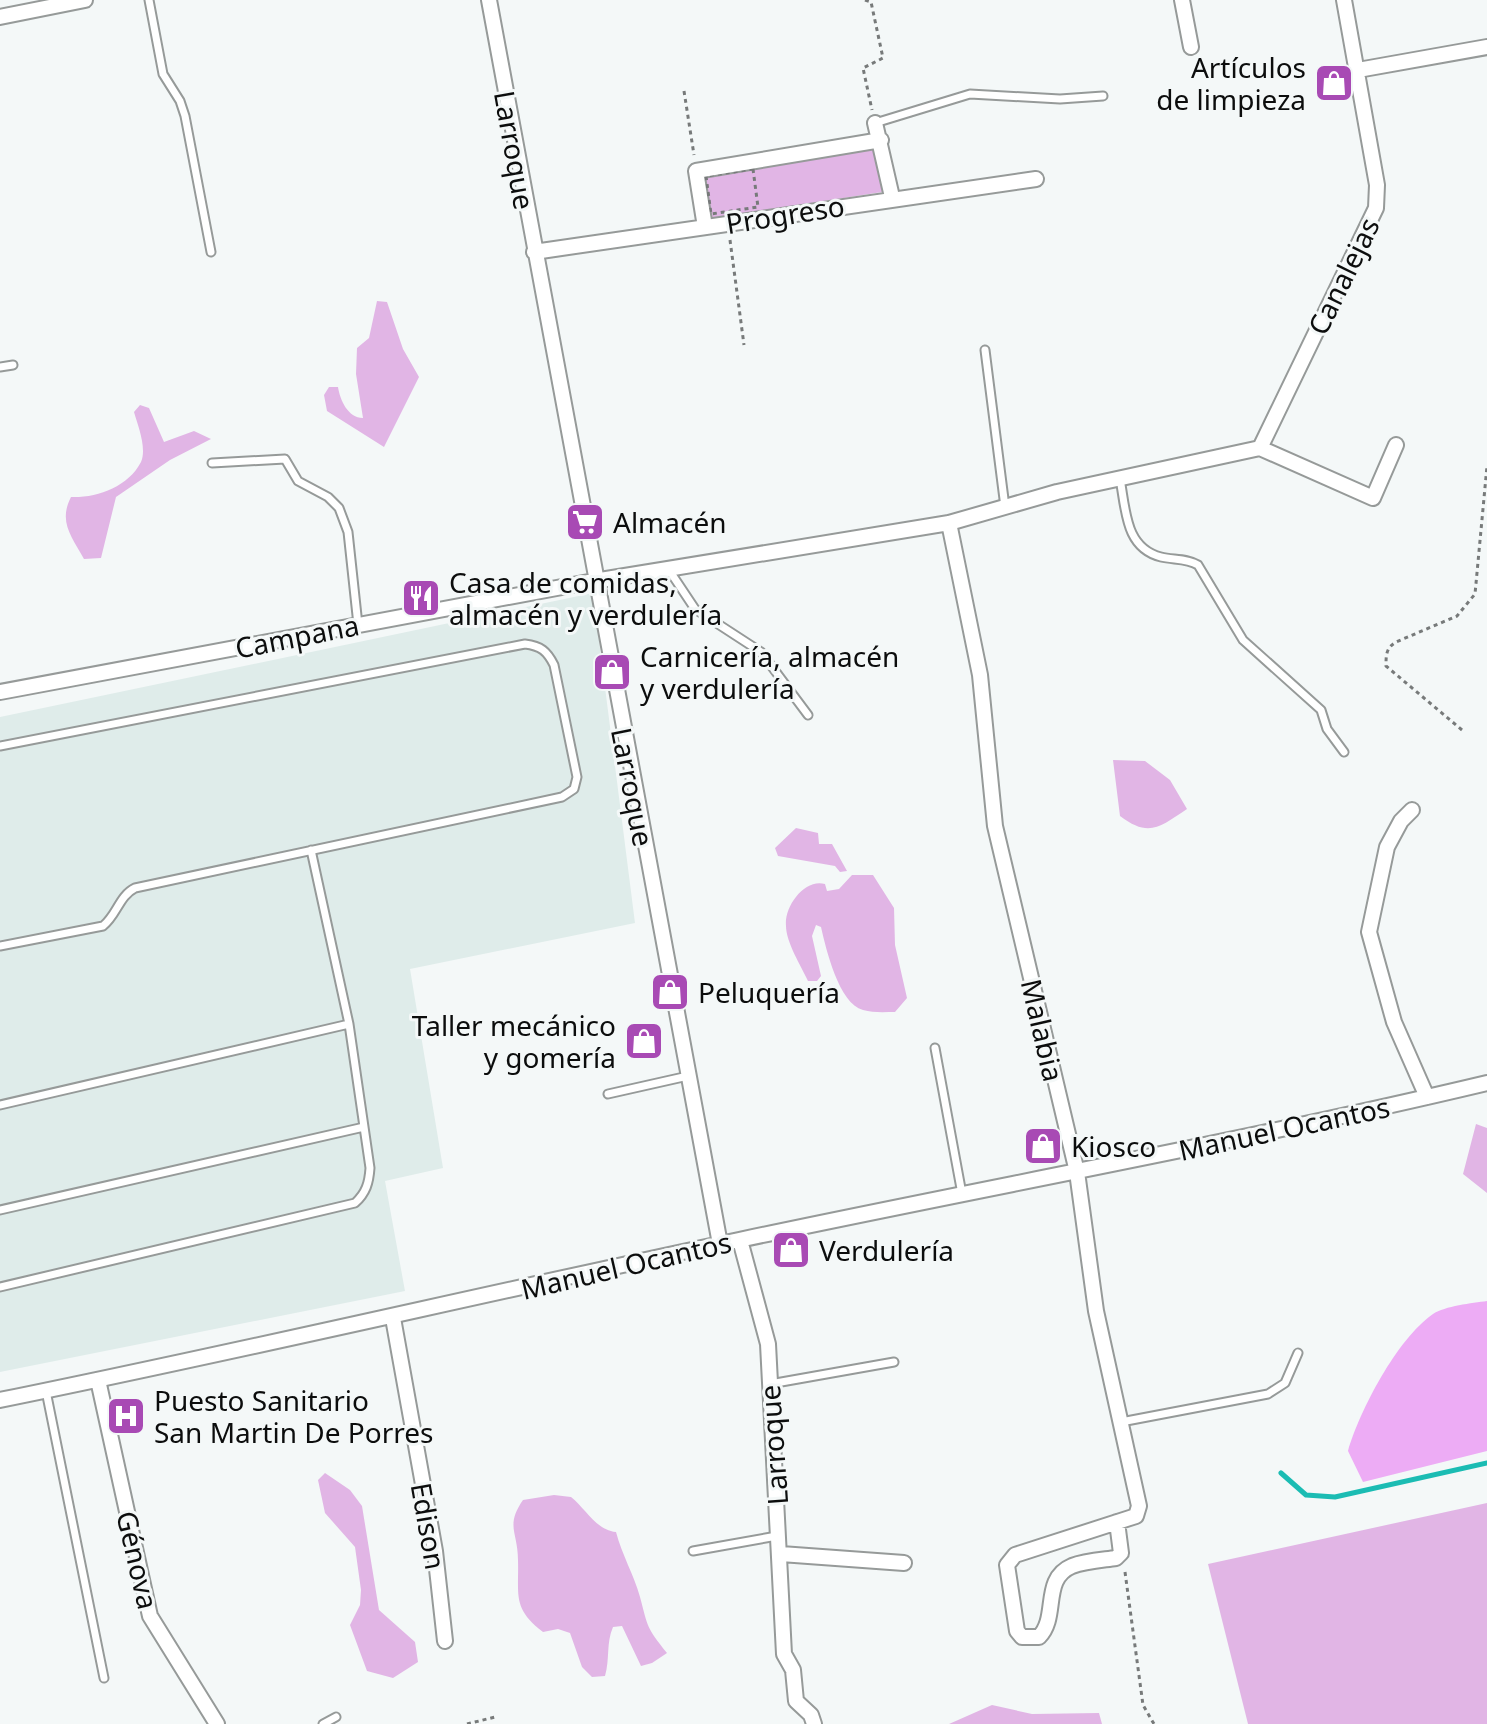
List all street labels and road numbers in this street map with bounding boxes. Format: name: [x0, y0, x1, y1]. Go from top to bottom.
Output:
street label: Larroque: [486, 88, 544, 212]
street label: Progreso: [723, 186, 847, 242]
street label: Canalejas: [1298, 211, 1388, 341]
street label: Campana: [232, 605, 362, 667]
street label: Larroque: [603, 724, 663, 850]
street label: Malabia: [1013, 975, 1073, 1085]
street label: Manuel Ocantos: [1175, 1087, 1393, 1169]
street label: Manuel Ocantos: [517, 1222, 735, 1308]
street label: Larroque: [750, 1384, 796, 1506]
street label: Edison: [403, 1480, 455, 1572]
street label: Génova: [108, 1507, 168, 1613]

